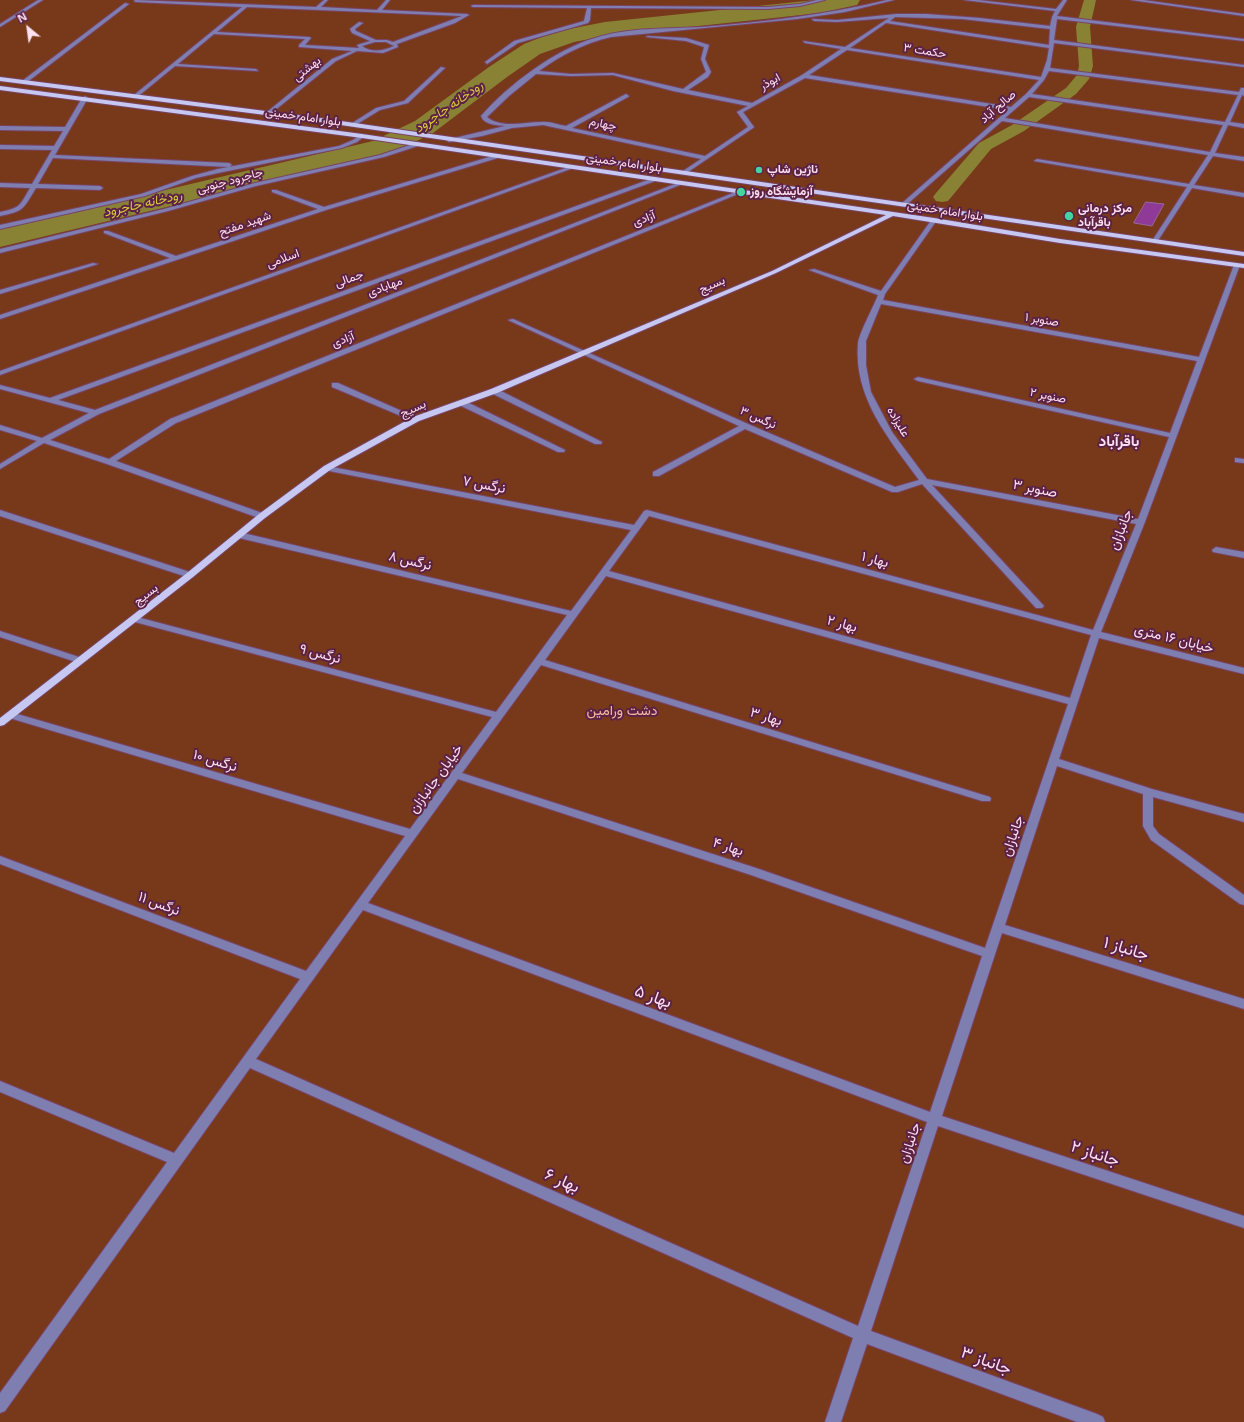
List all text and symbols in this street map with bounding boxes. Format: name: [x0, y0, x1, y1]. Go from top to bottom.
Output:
north arrow: [8, 8, 48, 48]
text: N: [14, 8, 29, 26]
street label: حکمت ۳: [903, 41, 947, 61]
street label: بهشتی: [290, 53, 324, 85]
street label: ابوذر: [757, 70, 783, 94]
water label: رودخانه جاجرود: [412, 78, 486, 136]
street label: صالح آباد: [977, 87, 1019, 127]
street label: بلوار امام خمینی: [264, 105, 342, 129]
street label: چهارم: [588, 114, 618, 134]
street label: بلوار امام خمینی: [585, 151, 663, 175]
place label: ناژین شاپ: [767, 163, 818, 177]
street label: جاجرود جنوبی: [195, 165, 265, 197]
marker: ناژین شاپ: [754, 165, 764, 175]
place label: آزمایشگاه روز: [750, 185, 813, 199]
marker: آزمایشگاه روز: [735, 186, 747, 198]
water label: رودخانه جاجرود: [102, 187, 184, 221]
street label: بلوار امام خمینی: [906, 198, 984, 224]
place label: مرکز درمانی باقرآباد: [1078, 202, 1132, 230]
street label: شهید مفتح: [217, 208, 273, 240]
street label: آزادی: [631, 208, 657, 230]
marker: مرکز درمانی باقرآباد: [1063, 210, 1075, 222]
street label: اسلامی: [265, 246, 301, 272]
street label: جمالی: [333, 267, 365, 291]
street label: بسیج: [697, 273, 727, 297]
street label: مهابادی: [365, 274, 405, 300]
street label: صنوبر ۱: [1024, 310, 1060, 330]
street label: آزادی: [330, 329, 356, 351]
street label: صنوبر ۲: [1028, 385, 1068, 407]
street label: بسیج: [398, 397, 428, 421]
street label: نرگس ۳: [738, 404, 778, 432]
street label: علیزاده: [883, 404, 913, 440]
district label: باقرآباد: [1099, 433, 1139, 451]
street label: نرگس ۷: [461, 473, 507, 497]
street label: صنوبر ۳: [1011, 476, 1059, 502]
street label: جانبازان: [1106, 507, 1136, 553]
street label: نرگس ۸: [387, 548, 433, 574]
street label: بهار ۱: [860, 548, 890, 572]
street label: بسیج: [131, 581, 161, 609]
street label: بهار ۲: [825, 612, 859, 636]
street label: خیابان ۱۶ متری: [1133, 621, 1215, 657]
street label: نرگس ۹: [298, 640, 342, 668]
park label: دشت ورامین: [587, 703, 657, 719]
street label: بهار ۳: [748, 704, 784, 730]
street label: خیابان جانبازان: [405, 741, 467, 817]
street label: نرگس ۱۰: [191, 746, 239, 776]
street label: جانبازان: [998, 813, 1028, 859]
street label: بهار ۴: [711, 834, 745, 860]
street label: نرگس ۱۱: [136, 888, 182, 920]
street label: جانباز ۱: [1101, 932, 1151, 966]
street label: بهار ۵: [632, 981, 674, 1013]
street label: جانبازان: [896, 1120, 924, 1166]
street label: جانباز ۲: [1068, 1137, 1122, 1171]
street label: بهار ۶: [541, 1164, 583, 1198]
street label: جانباز ۳: [958, 1342, 1014, 1380]

